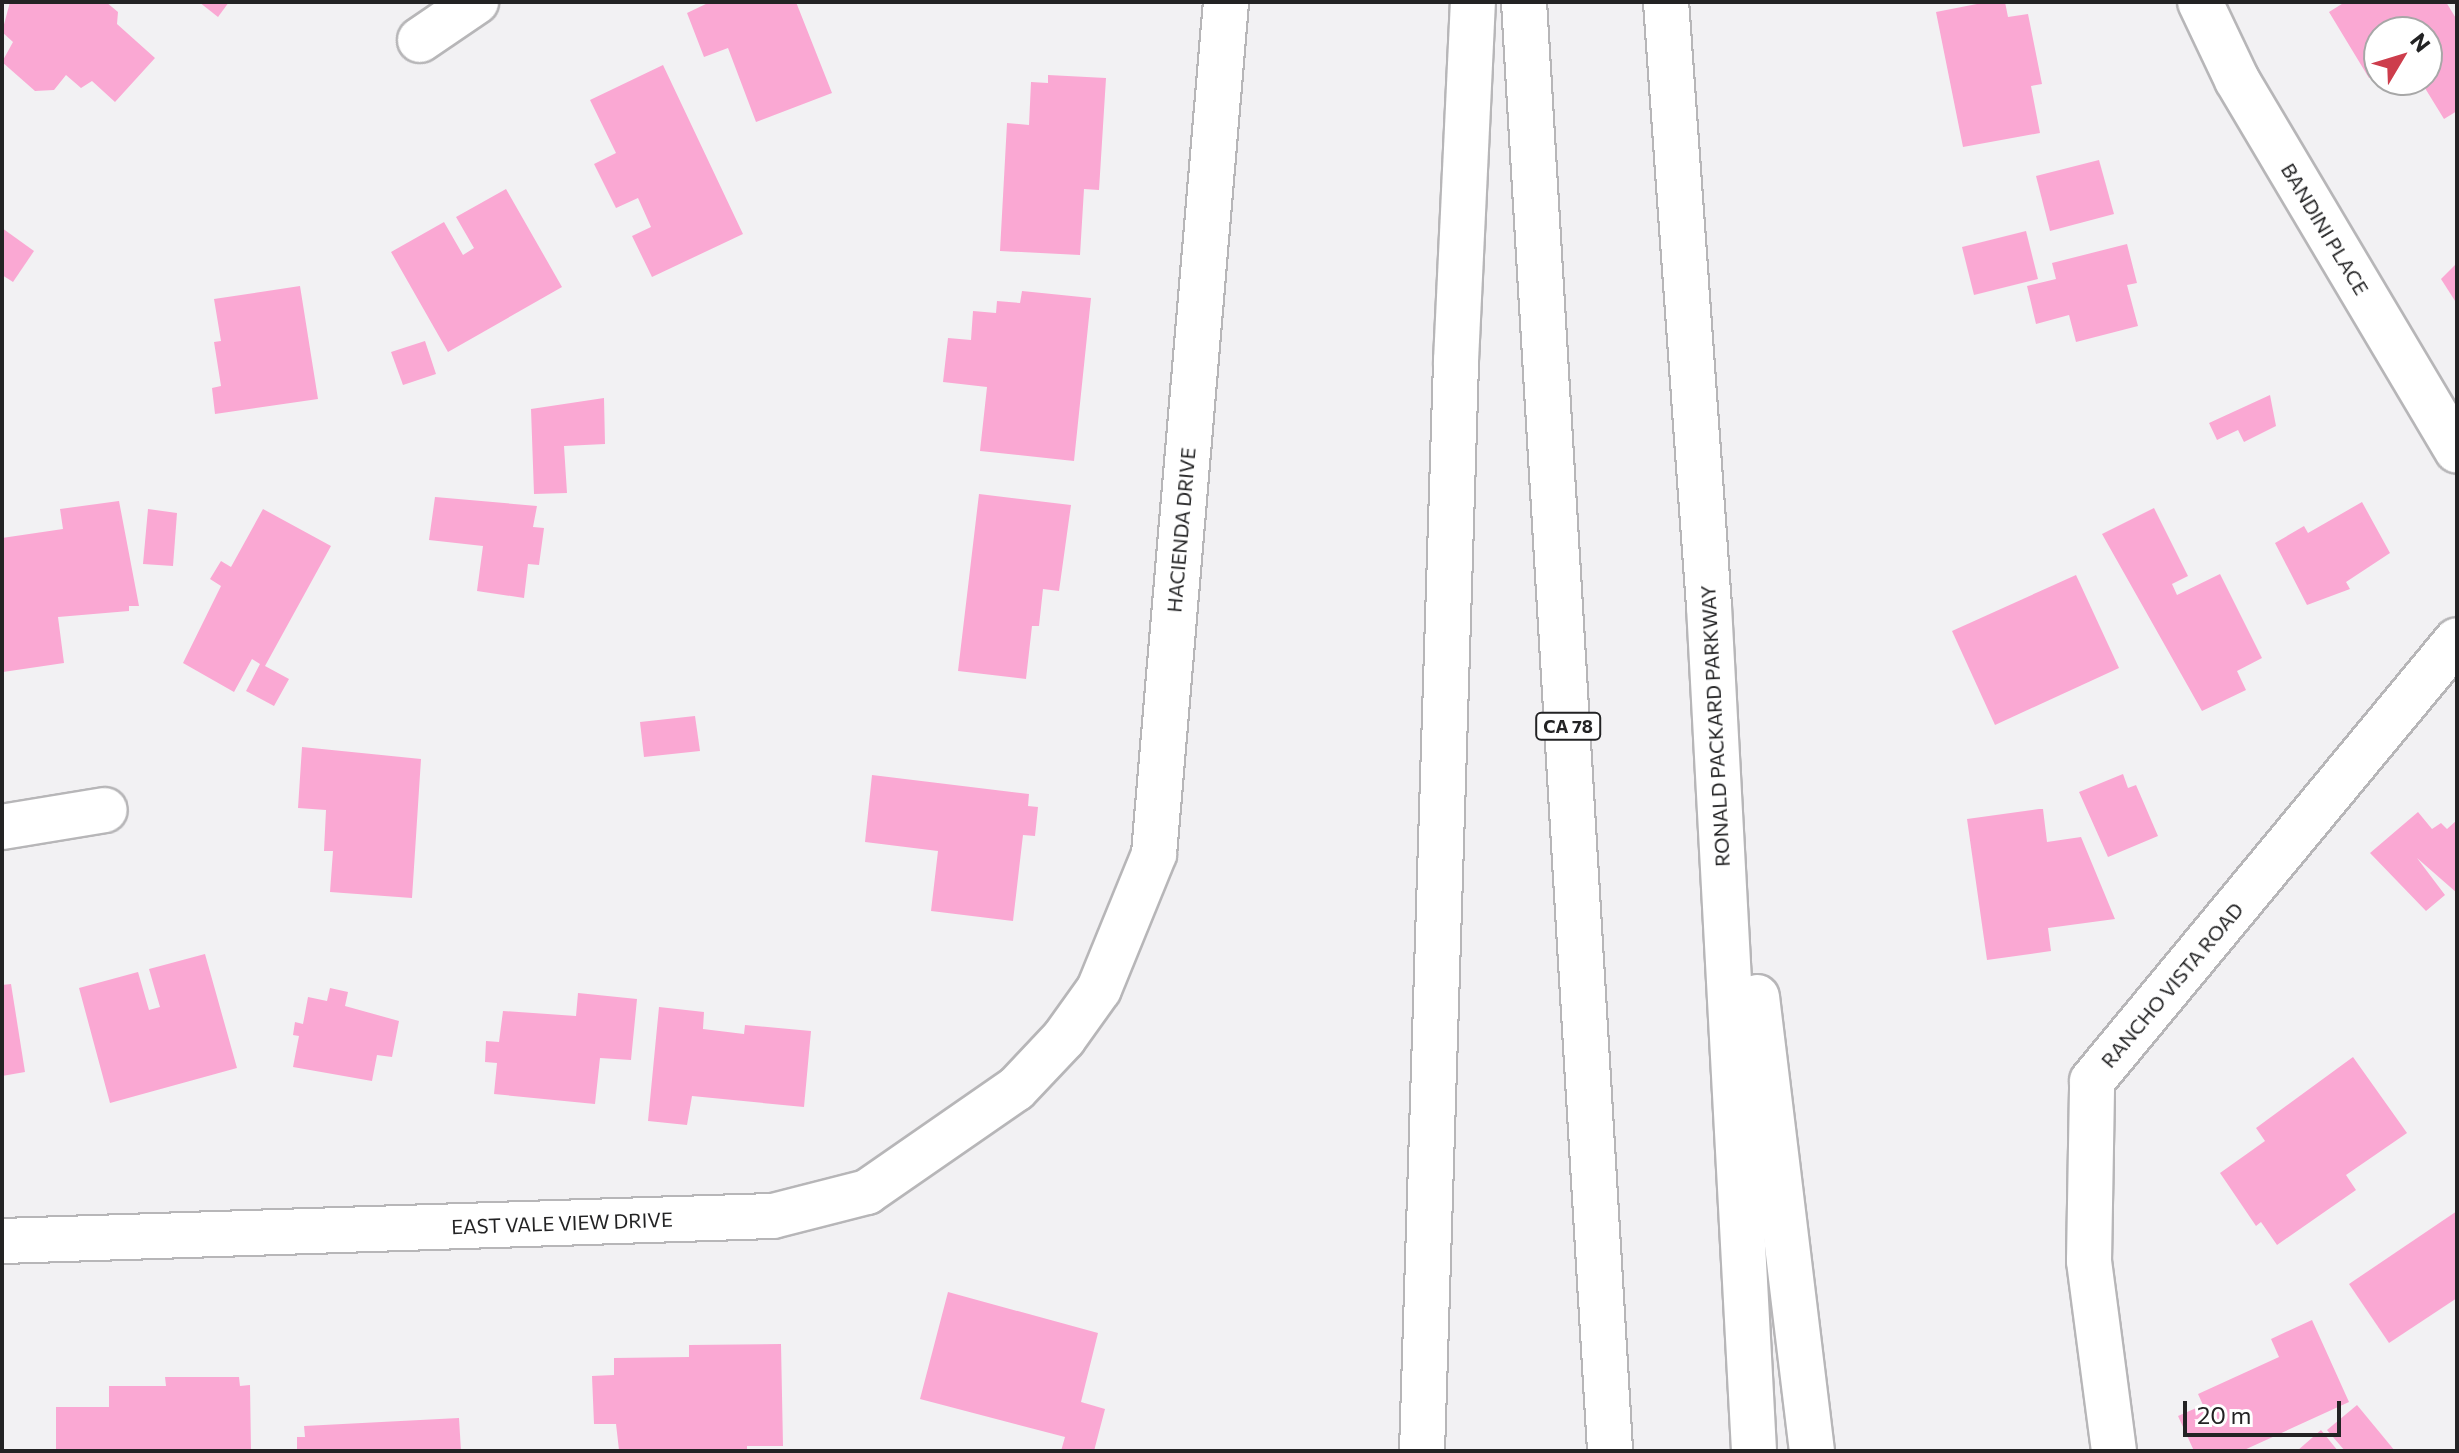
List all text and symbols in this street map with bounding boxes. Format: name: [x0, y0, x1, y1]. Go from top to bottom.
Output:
north arrow: [2363, 16, 2443, 96]
text: N: [2405, 27, 2436, 57]
street label: BANDINI PLACE: [2276, 159, 2374, 299]
street label: HACIENDA DRIVE: [1162, 447, 1200, 613]
street label: RONALD PACKARD PARKWAY: [1696, 585, 1734, 867]
road number: CA 78: [1534, 712, 1602, 740]
street label: RANCHO VISTA ROAD: [2096, 898, 2248, 1072]
street label: EAST VALE VIEW DRIVE: [451, 1207, 673, 1239]
scale bar: [2187, 1385, 2345, 1435]
text: 20 m: [2197, 1400, 2251, 1429]

